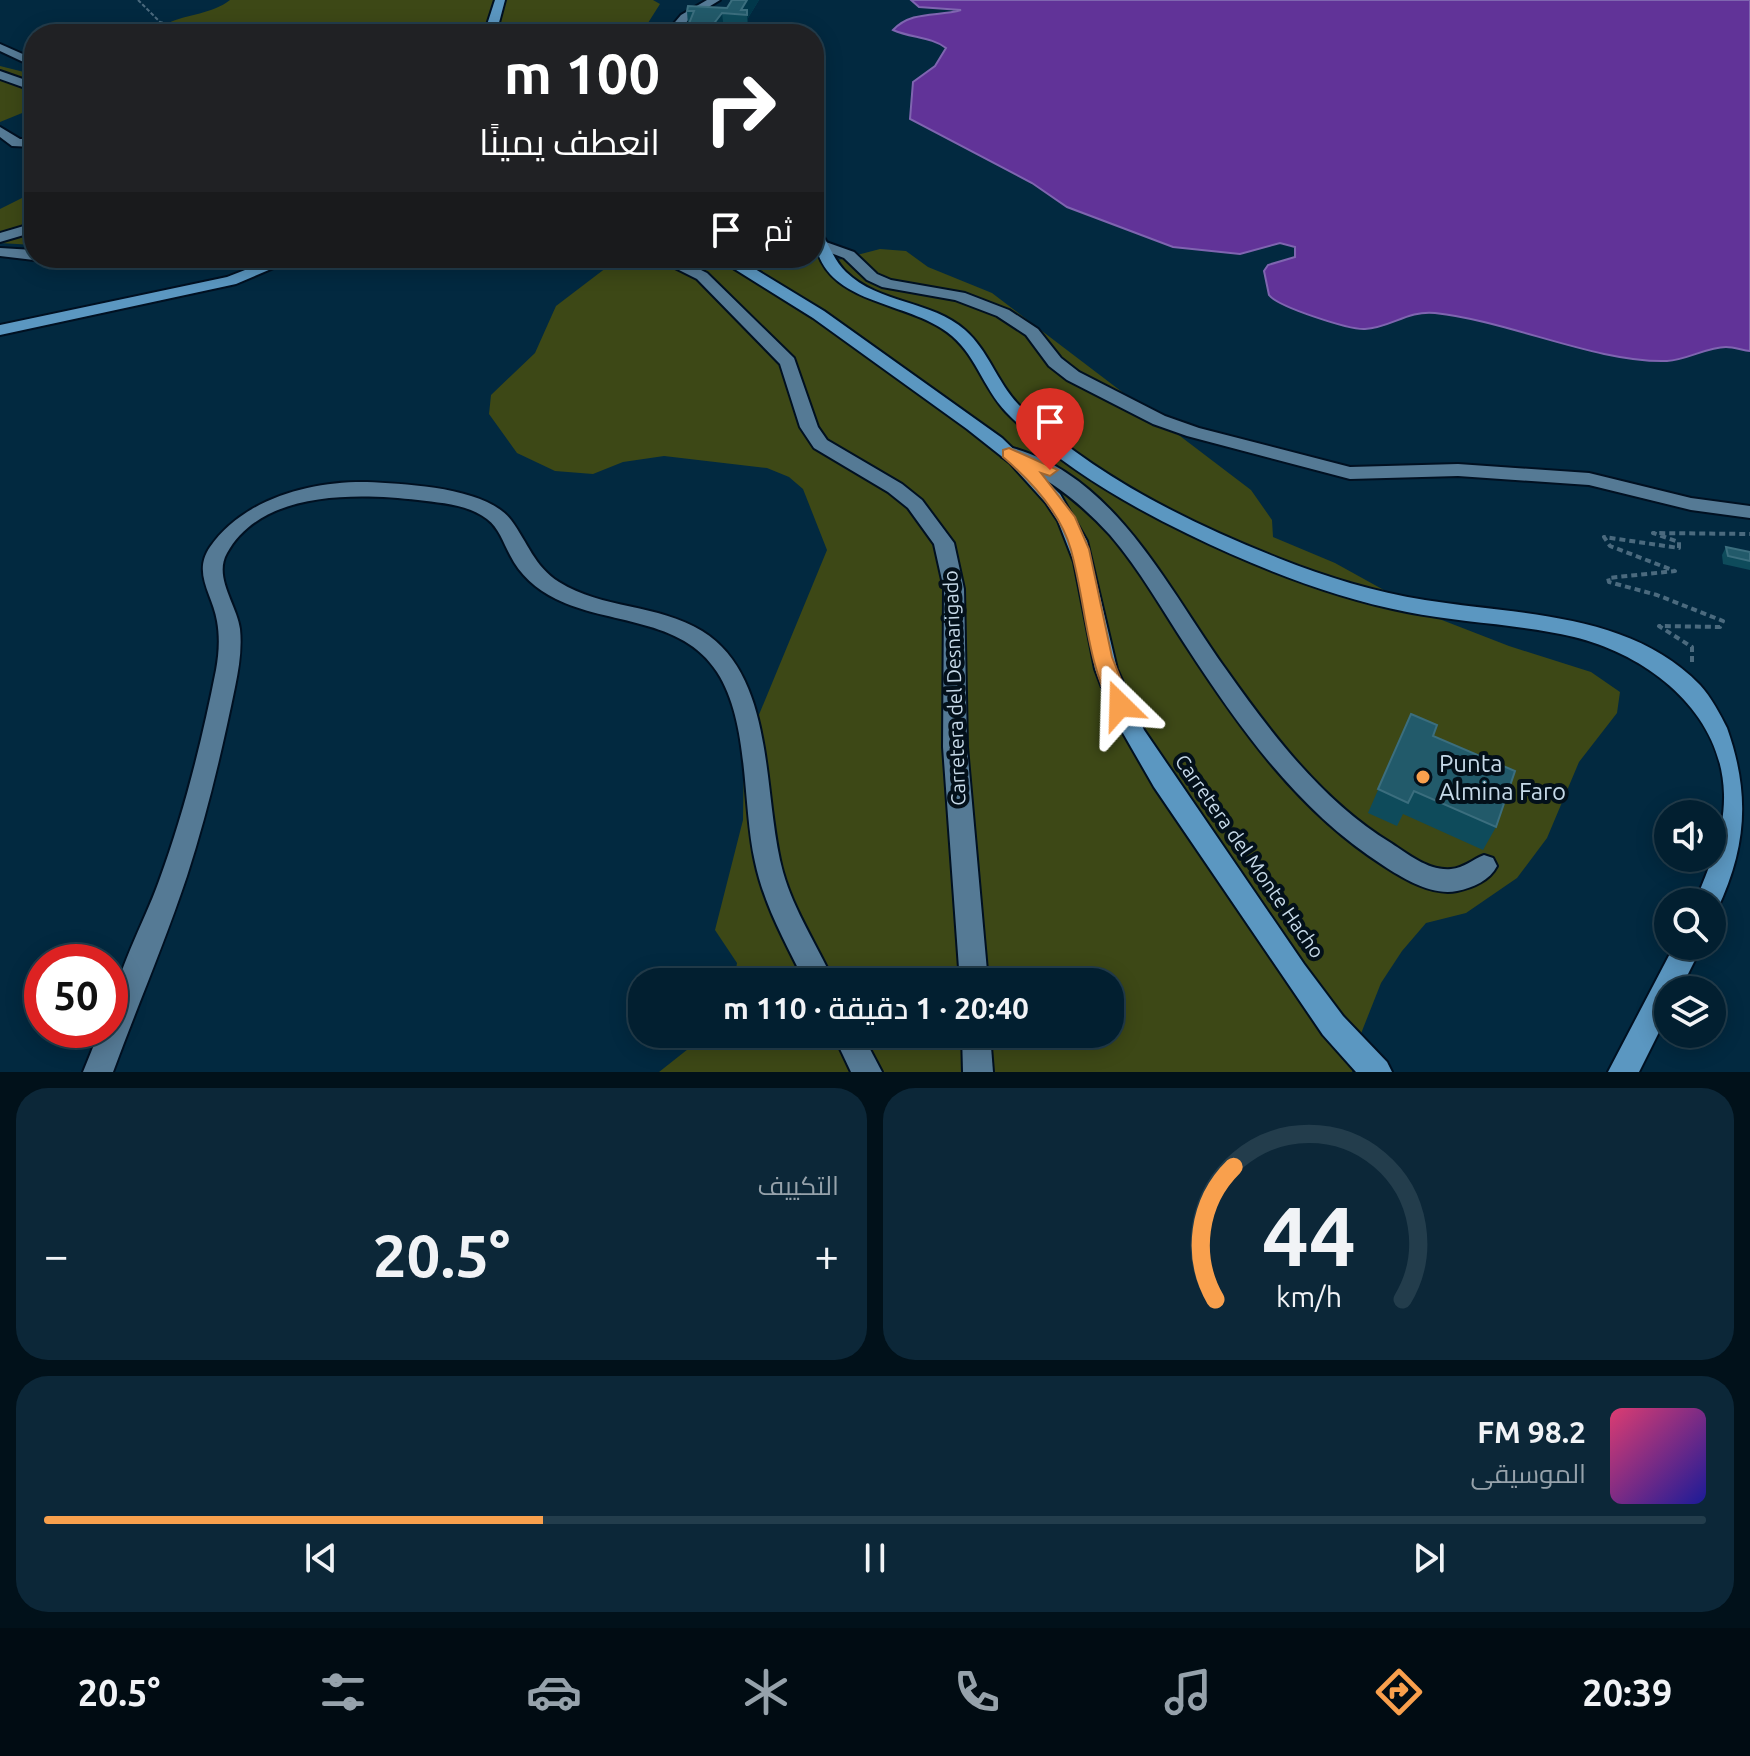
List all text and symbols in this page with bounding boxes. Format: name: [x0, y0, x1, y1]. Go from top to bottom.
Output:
text: 100 m: [504, 42, 660, 105]
icon: right: [688, 56, 792, 160]
text: انعطف يمينًا: [479, 121, 660, 162]
icon: arrive: [704, 208, 748, 252]
text: ثم: [764, 213, 792, 247]
pin: [1016, 388, 1084, 470]
icon: arrive: [1028, 400, 1072, 444]
street label: Carretera del Desnarigado: [938, 570, 970, 806]
position arrow: [1078, 663, 1162, 747]
street label: Carretera del Monte Hacho: [1171, 750, 1329, 962]
place label: Punta Almina Faro: [1439, 750, 1566, 805]
marker: Punta Almina Faro: [1414, 768, 1432, 786]
map controls: [1654, 800, 1726, 1048]
button: sound: [1654, 800, 1726, 872]
button: search: [1654, 888, 1726, 960]
speed limit sign: 50: [24, 944, 128, 1048]
button: layers: [1654, 976, 1726, 1048]
text: 20:40 · 1 دقيقة · 110 m: [723, 991, 1029, 1025]
text: التكييف: [757, 1171, 839, 1200]
text: 44: [1262, 1188, 1355, 1282]
text: 20.5°: [373, 1221, 510, 1288]
text: −: [44, 1230, 69, 1279]
text: +: [814, 1230, 839, 1279]
text: km/h: [1276, 1280, 1342, 1312]
text: 98.2 FM: [1477, 1415, 1586, 1449]
text: الموسيقى: [1471, 1459, 1586, 1488]
icon: previous: [299, 1536, 343, 1580]
icon: pause: [853, 1536, 897, 1580]
icon: next: [1407, 1536, 1451, 1580]
icon: filters: [315, 1664, 371, 1720]
icon: car: [526, 1664, 582, 1720]
icon: climate: [738, 1664, 794, 1720]
icon: phone: [949, 1664, 1005, 1720]
icon: music: [1160, 1664, 1216, 1720]
icon: directions: [1371, 1664, 1427, 1720]
text: 20.5°: [78, 1672, 160, 1713]
text: 20:39: [1582, 1672, 1672, 1713]

